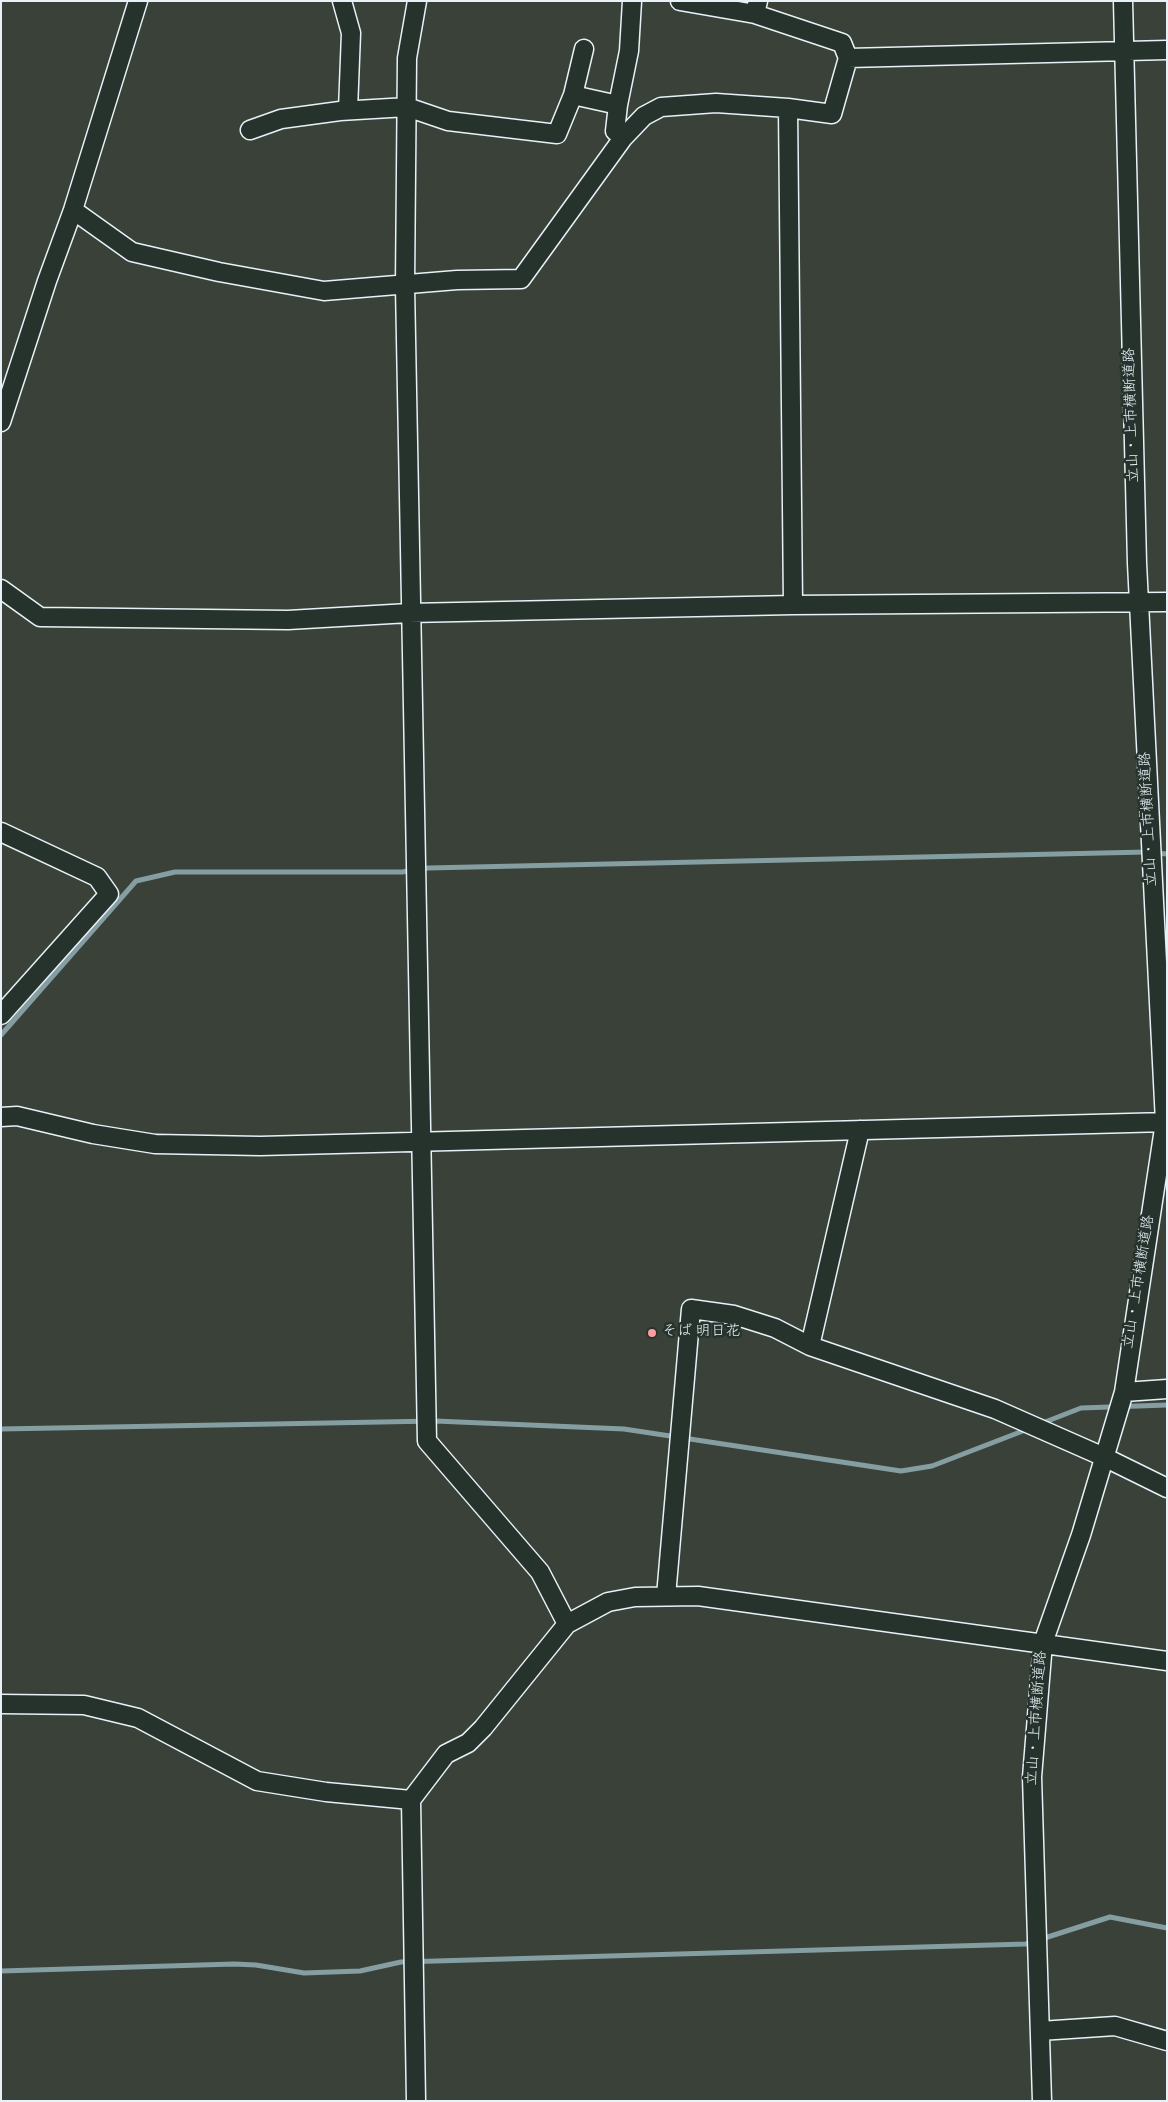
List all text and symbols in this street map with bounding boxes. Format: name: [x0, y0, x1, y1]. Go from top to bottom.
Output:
street label: 立山・上市横断道路: [1122, 347, 1144, 483]
street label: 立山・上市横断道路: [1137, 751, 1163, 887]
street label: 立山・上市横断道路: [1121, 1214, 1159, 1350]
place label: そば 明日花: [662, 1324, 741, 1342]
marker: そば 明日花: [646, 1327, 658, 1339]
street label: 立山・上市横断道路: [1024, 1650, 1052, 1786]

